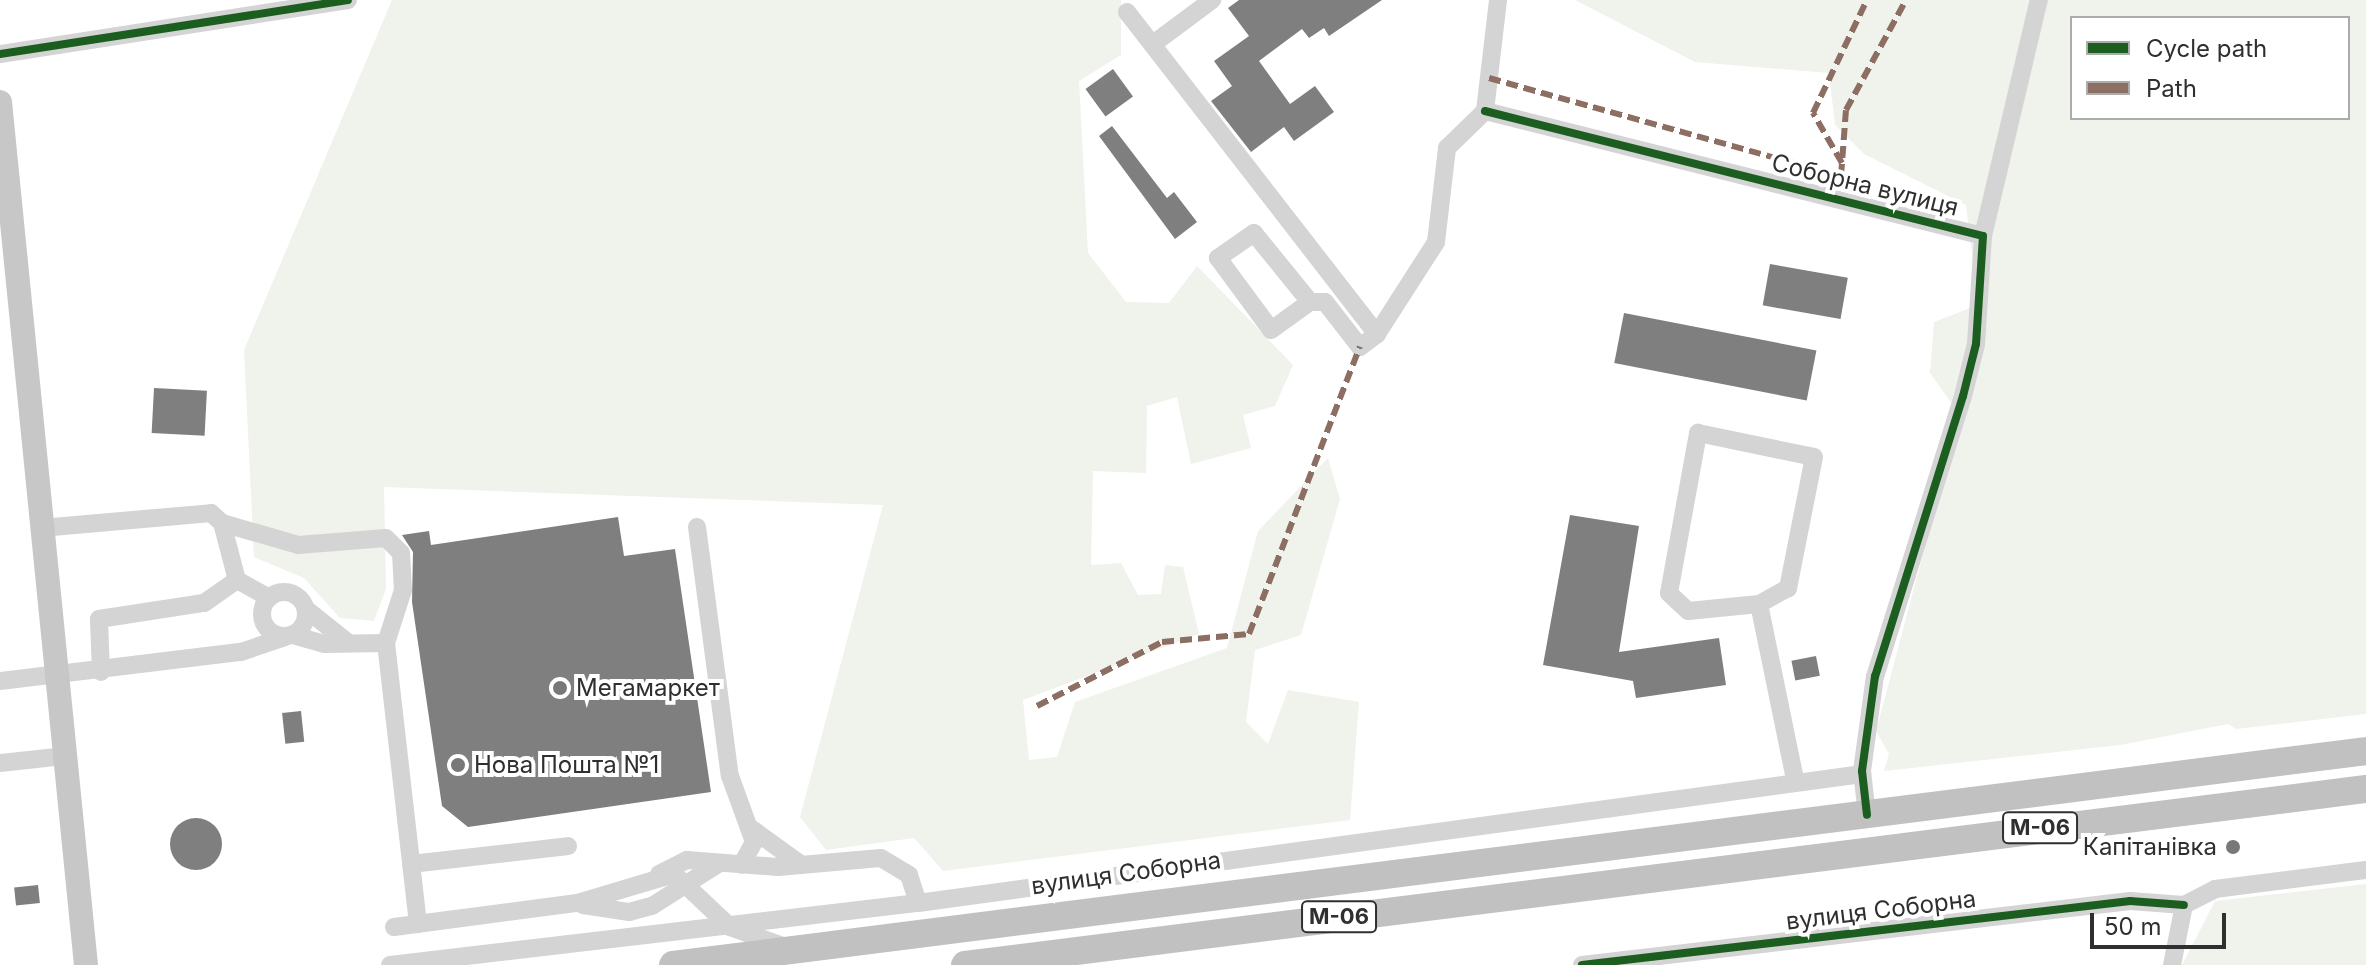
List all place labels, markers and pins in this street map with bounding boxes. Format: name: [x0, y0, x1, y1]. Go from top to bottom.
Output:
place label: Мегамаркет: [576, 674, 720, 702]
marker: Мегамаркет: [551, 679, 569, 697]
place label: Нова Пошта №1: [474, 751, 659, 779]
marker: Нова Пошта №1: [449, 756, 467, 774]
place label: Капітанівка: [2083, 833, 2217, 861]
marker: Капітанівка: [2224, 838, 2242, 856]

